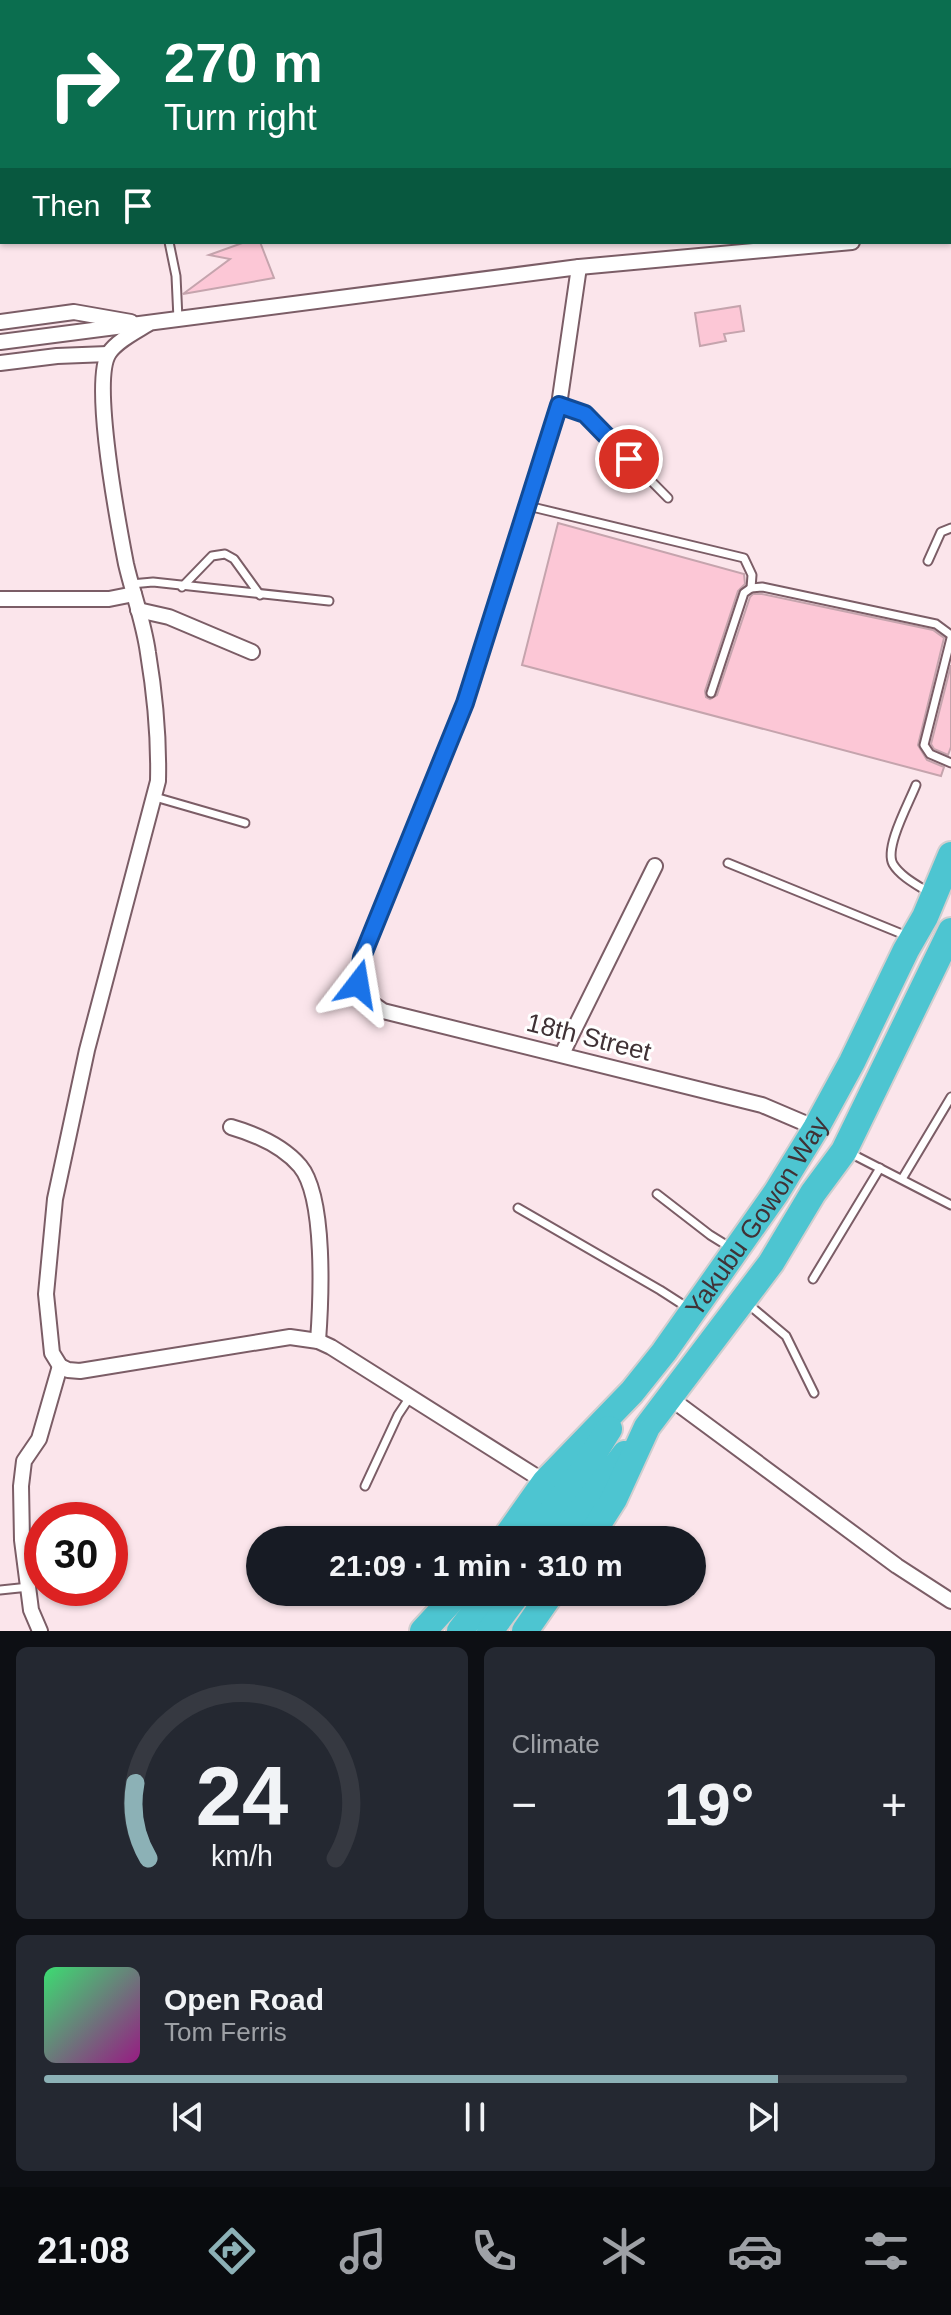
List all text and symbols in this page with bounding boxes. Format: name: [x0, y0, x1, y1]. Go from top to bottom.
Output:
text: 270 m: [164, 31, 323, 94]
icon: right: [32, 32, 136, 136]
text: Turn right: [164, 97, 317, 138]
icon: arrive: [116, 184, 160, 228]
text: Then: [32, 189, 100, 222]
pin: [595, 425, 663, 493]
icon: arrive: [607, 437, 651, 481]
position arrow: [316, 942, 400, 1026]
street label: 18th Street: [524, 1007, 655, 1067]
street label: Yakubu Gowon Way: [679, 1111, 834, 1322]
speed limit sign: 30: [24, 1502, 128, 1606]
text: 21:09 · 1 min · 310 m: [329, 1549, 623, 1582]
text: Climate: [512, 1729, 600, 1759]
text: 24: [195, 1750, 288, 1843]
text: 19°: [664, 1771, 755, 1838]
text: −: [512, 1780, 537, 1829]
text: +: [881, 1780, 907, 1829]
text: km/h: [211, 1840, 273, 1872]
text: Open Road: [164, 1983, 324, 2016]
text: Tom Ferris: [164, 2017, 287, 2047]
icon: previous: [166, 2095, 210, 2139]
icon: pause: [453, 2095, 497, 2139]
icon: next: [741, 2095, 785, 2139]
icon: directions: [204, 2223, 260, 2279]
icon: music: [335, 2223, 391, 2279]
icon: phone: [466, 2223, 522, 2279]
icon: climate: [596, 2223, 652, 2279]
icon: car: [727, 2223, 783, 2279]
icon: filters: [858, 2223, 914, 2279]
text: 21:08: [37, 2230, 129, 2271]

